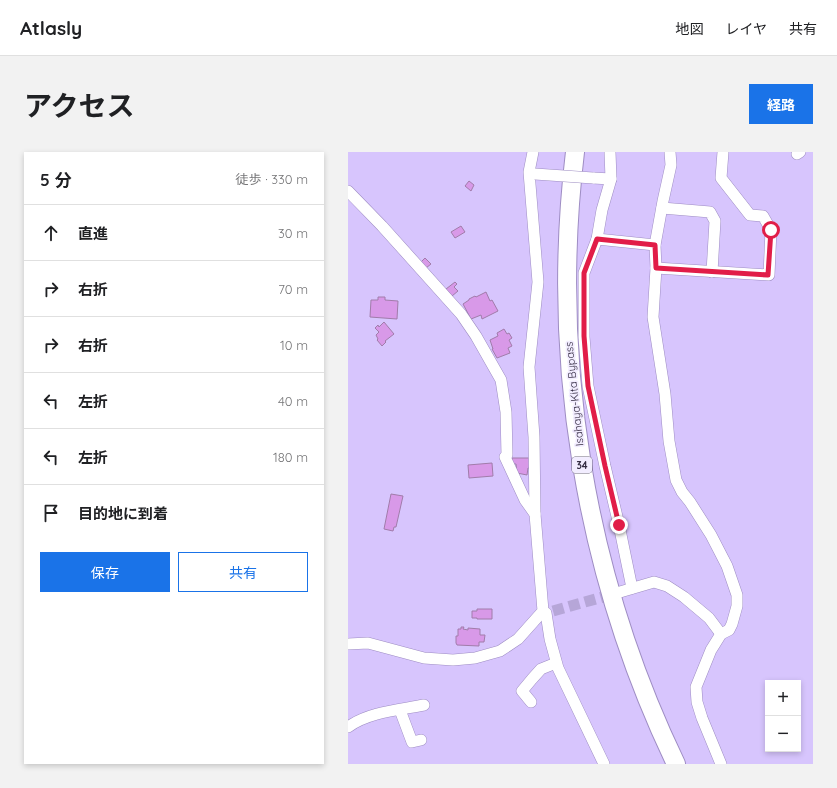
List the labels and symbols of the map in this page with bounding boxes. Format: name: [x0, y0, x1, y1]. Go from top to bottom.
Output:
route start: [762, 221, 780, 239]
street label: Isahaya-Kita Bypass: [562, 341, 586, 447]
road number: 34: [572, 457, 592, 473]
route end: [610, 516, 628, 534]

